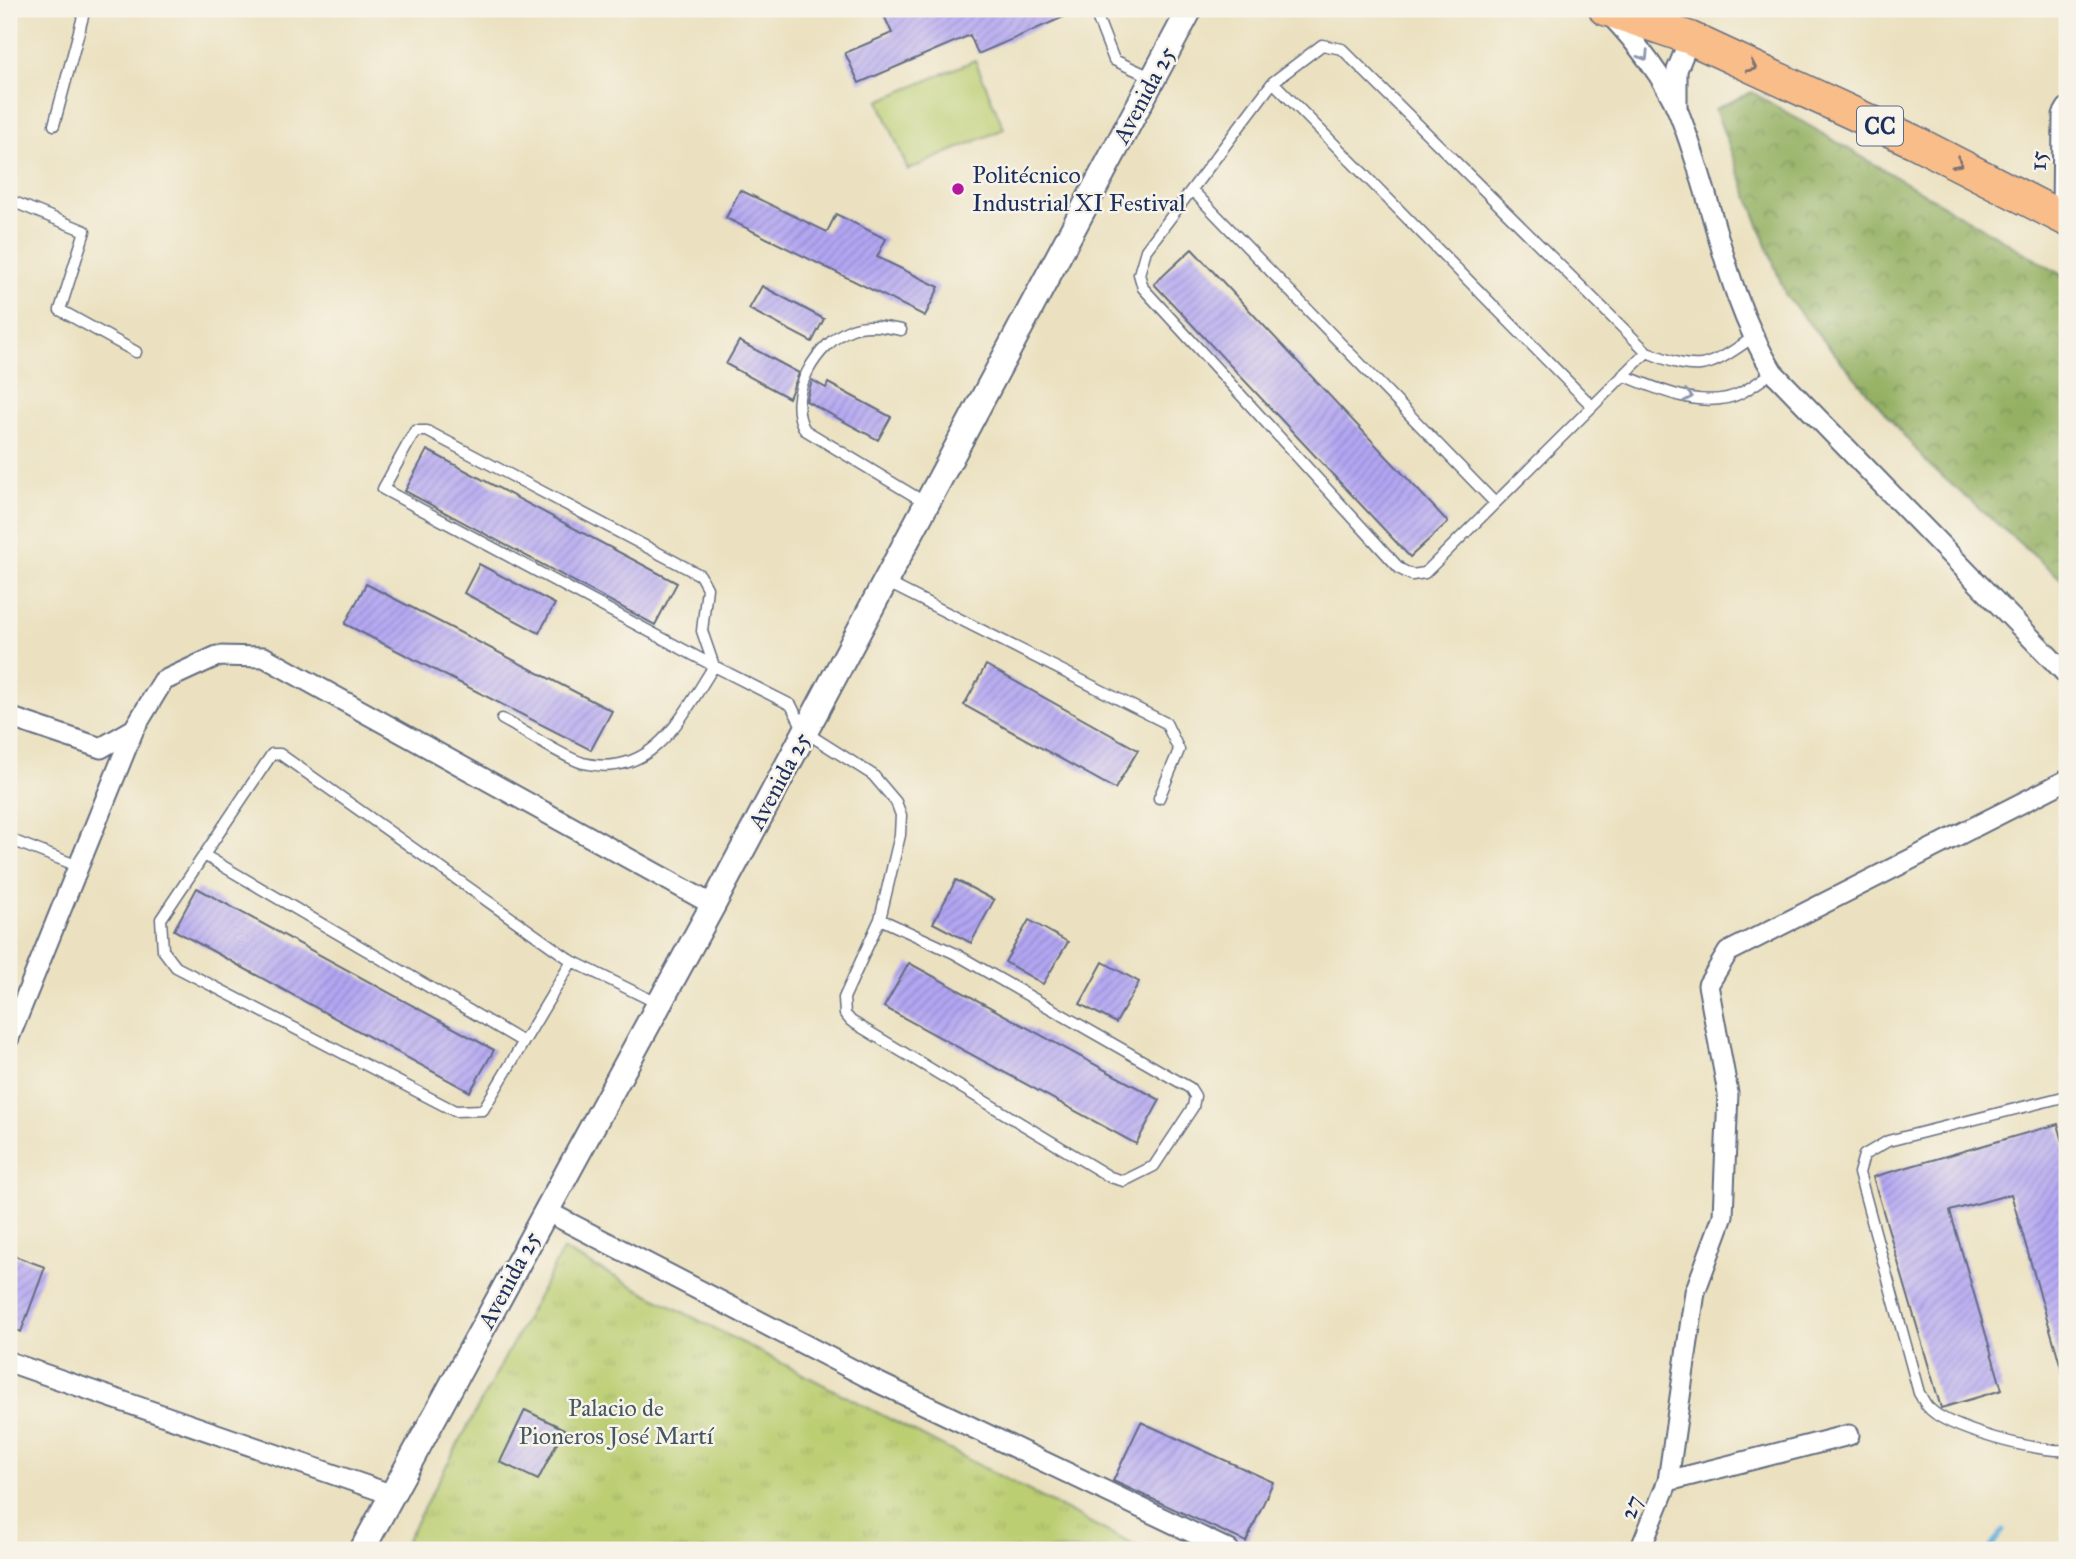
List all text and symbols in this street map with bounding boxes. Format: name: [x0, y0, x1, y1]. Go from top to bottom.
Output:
street label: Avenida 25: [1105, 41, 1182, 150]
one-way arrow: [1635, 49, 1648, 62]
one-way arrow: [1745, 59, 1757, 73]
road number: CC: [1857, 106, 1903, 146]
street label: 15: [2023, 151, 2053, 171]
one-way arrow: [1951, 155, 1963, 169]
place label: Politécnico Industrial XI Festival: [972, 160, 1186, 218]
marker: Politécnico Industrial XI Festival: [950, 181, 966, 197]
one-way arrow: [1682, 388, 1694, 403]
street label: Avenida 25: [740, 727, 817, 836]
street label: Avenida 25: [470, 1226, 547, 1335]
park label: Palacio de Pioneros José Martí: [519, 1393, 715, 1451]
street label: 27: [1613, 1490, 1649, 1524]

